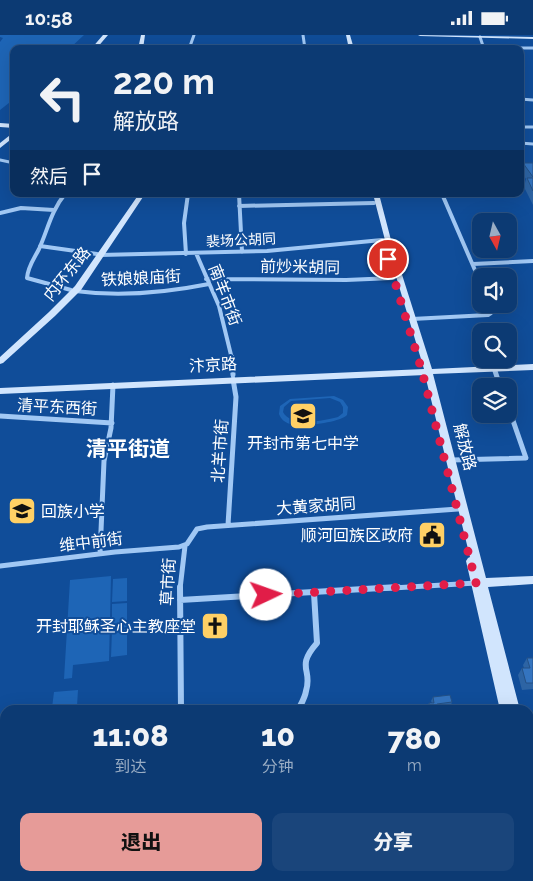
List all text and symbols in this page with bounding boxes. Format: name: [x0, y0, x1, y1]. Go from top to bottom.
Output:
text: 10:58: [25, 7, 73, 29]
text: 220 m: [113, 61, 215, 102]
icon: left: [30, 65, 95, 130]
text: 解放路: [113, 108, 179, 134]
icon: arrive: [78, 160, 106, 188]
text: 然后: [30, 165, 68, 187]
north arrow: [472, 213, 518, 257]
map controls: [472, 213, 517, 423]
street label: 裴场公胡同: [206, 230, 276, 250]
pin: [367, 238, 409, 280]
street label: 内环东路: [39, 243, 95, 305]
icon: arrive: [374, 245, 402, 273]
street label: 前炒米胡同: [260, 257, 340, 277]
street label: 南羊市街: [205, 262, 245, 328]
street label: 铁娘娘庙街: [101, 266, 181, 290]
button: sound: [472, 268, 517, 313]
button: search: [472, 323, 517, 368]
street label: 汴京路: [189, 354, 237, 376]
button: layers: [472, 378, 517, 423]
street label: 清平东西街: [17, 395, 97, 419]
school or university icon: 开封市第七中学: [288, 401, 318, 431]
street label: 北羊市街: [208, 418, 232, 484]
street label: 解放路: [450, 421, 480, 473]
place label: 开封市第七中学: [247, 434, 359, 453]
district label: 清平街道: [86, 436, 170, 461]
street label: 大黄家胡同: [275, 494, 357, 518]
school or university icon: 回族小学: [7, 496, 37, 526]
place label: 回族小学: [41, 502, 105, 521]
public building icon: 顺河回族区政府: [417, 520, 447, 550]
place label: 顺河回族区政府: [301, 526, 413, 545]
street label: 维中前街: [58, 529, 124, 555]
street label: 草市街: [157, 558, 179, 606]
position arrow: [239, 568, 291, 620]
church icon: 开封耶稣圣心主教座堂: [200, 611, 230, 641]
place label: 开封耶稣圣心主教座堂: [36, 617, 196, 636]
text: 11:08: [93, 718, 168, 753]
text: 10: [261, 718, 295, 753]
text: 780: [388, 721, 441, 756]
text: m: [407, 756, 422, 775]
text: 到达: [114, 757, 147, 776]
text: 分钟: [262, 757, 294, 776]
button: 退出: [20, 813, 262, 871]
button: 分享: [272, 813, 514, 871]

